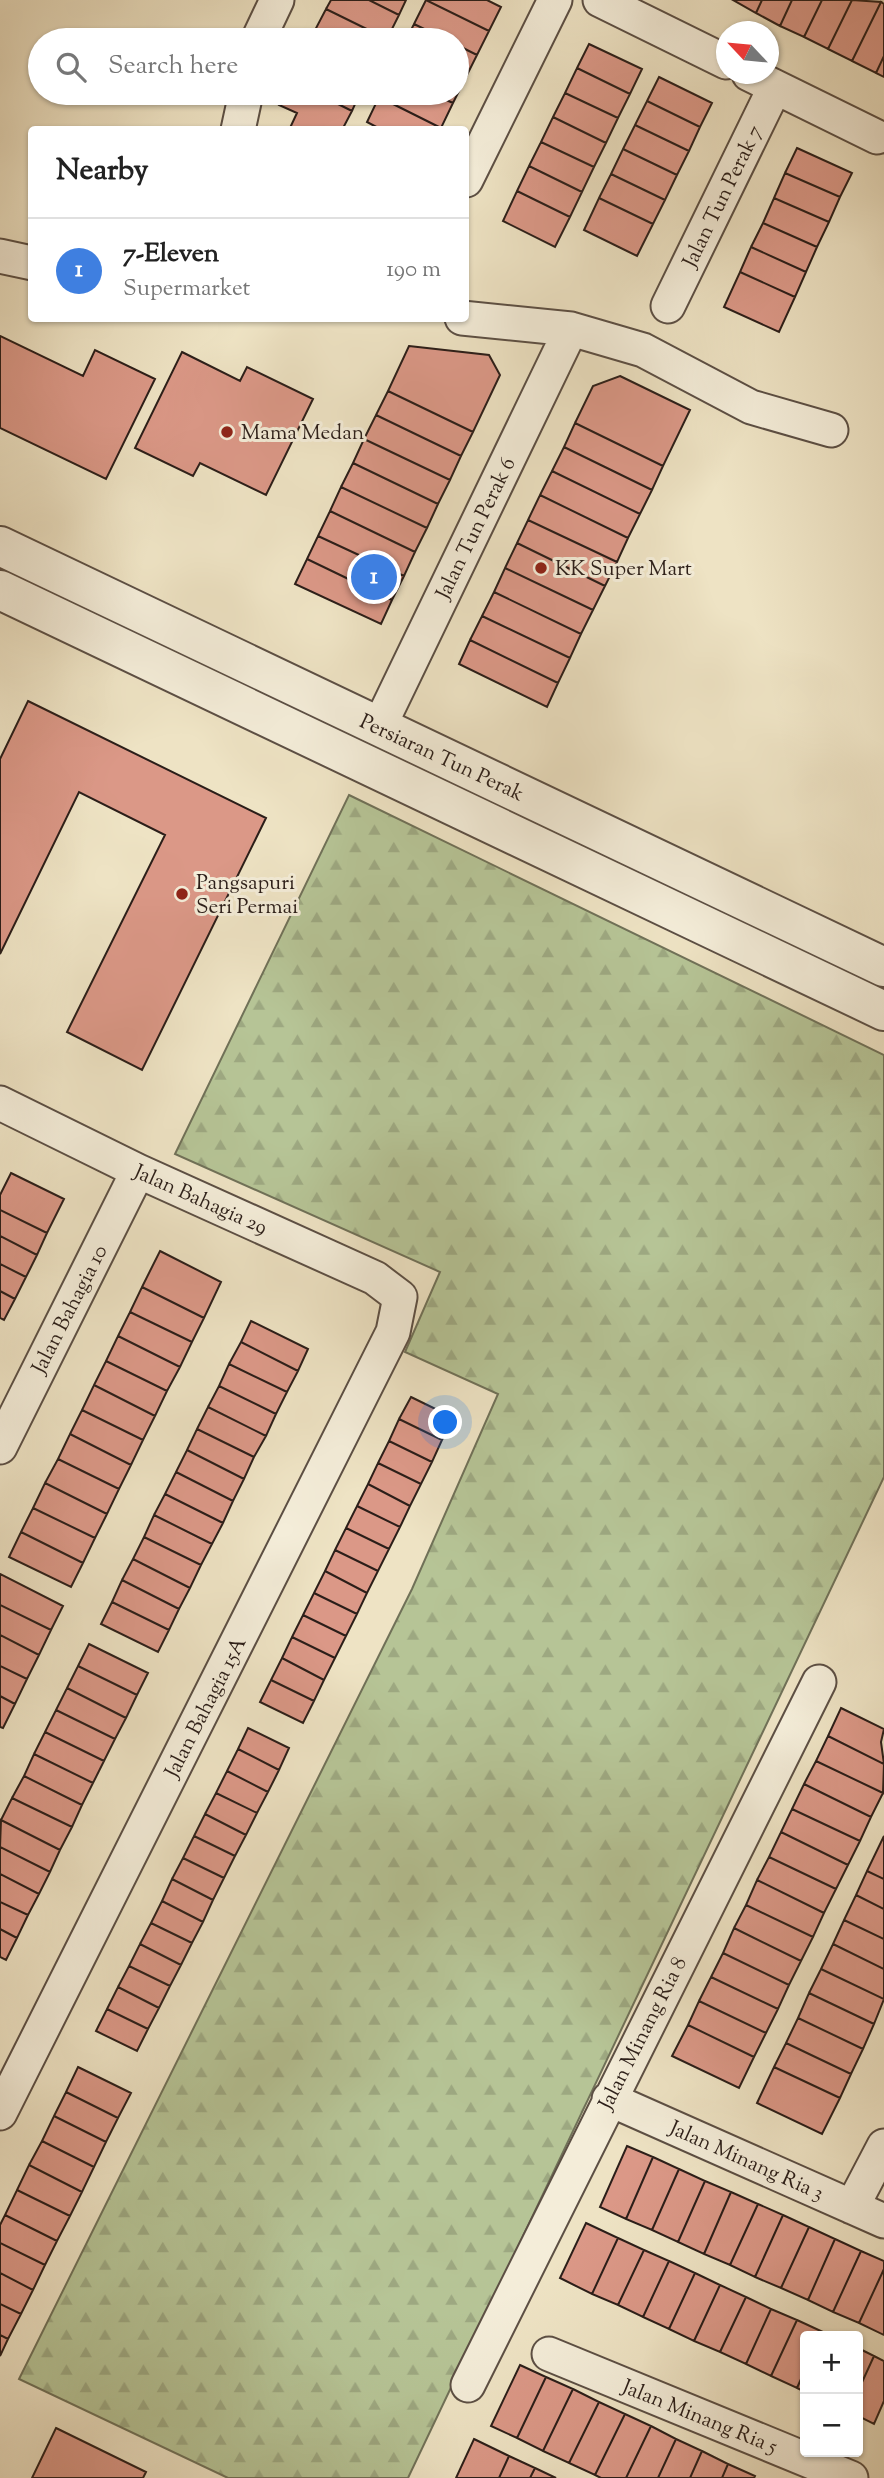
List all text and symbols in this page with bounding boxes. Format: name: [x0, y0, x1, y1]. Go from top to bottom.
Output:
north arrow: [716, 21, 779, 84]
search box: [28, 28, 469, 105]
icon: search: [52, 48, 90, 86]
text: Search here: [108, 48, 238, 85]
street label: Jalan Tun Perak 7: [676, 120, 771, 274]
text: Nearby: [56, 150, 148, 193]
text: 7-Eleven: [123, 236, 219, 273]
text: 1: [75, 254, 83, 287]
text: 190 m: [386, 254, 441, 287]
text: Supermarket: [123, 273, 250, 306]
place label: Mama Medan: [241, 419, 364, 449]
marker: Mama Medan: [219, 424, 235, 440]
street label: Jalan Tun Perak 6: [429, 453, 524, 606]
pin: 1: [351, 551, 397, 603]
place label: KK Super Mart: [555, 555, 692, 585]
marker: KK Super Mart: [533, 560, 549, 576]
street label: Persiaran Tun Perak: [354, 708, 529, 810]
place label: Pangsapuri Seri Permai: [196, 869, 298, 923]
marker: Pangsapuri Seri Permai: [174, 886, 190, 902]
street label: Jalan Bahagia 29: [128, 1158, 272, 1244]
street label: Jalan Bahagia 10: [25, 1240, 116, 1381]
your location: [428, 1405, 462, 1439]
street label: Jalan Bahagia 15A: [158, 1632, 255, 1784]
street label: Jalan Minang Ria 8: [592, 1952, 695, 2117]
street label: Jalan Minang Ria 3: [663, 2114, 828, 2209]
map controls: [800, 2331, 863, 2457]
button: +: [800, 2331, 863, 2394]
street label: Jalan Minang Ria 5: [616, 2373, 781, 2463]
button: −: [800, 2394, 863, 2457]

